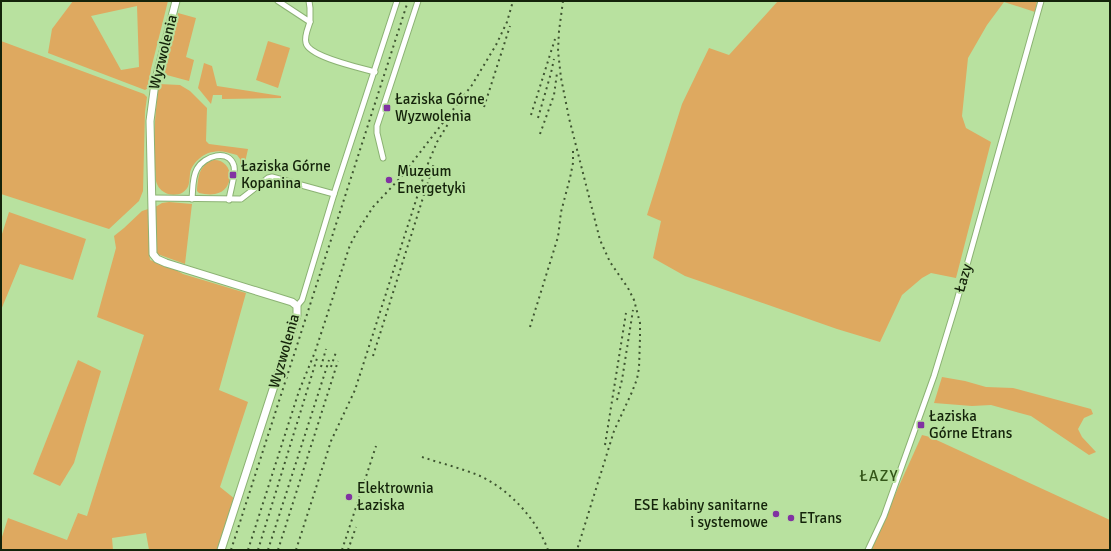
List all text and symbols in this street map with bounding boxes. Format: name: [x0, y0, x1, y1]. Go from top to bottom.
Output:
street label: Wyzwolenia: [145, 13, 181, 91]
place label: Łaziska Górne Wyzwolenia: [395, 90, 485, 125]
marker: Łaziska Górne Wyzwolenia: [382, 103, 392, 113]
place label: Łaziska Górne Kopanina: [241, 157, 331, 192]
place label: Muzeum Energetyki: [397, 162, 466, 197]
marker: Łaziska Górne Kopanina: [228, 170, 238, 180]
marker: Muzeum Energetyki: [384, 175, 394, 185]
street label: Łazy: [950, 262, 976, 294]
street label: Wyzwolenia: [265, 312, 303, 390]
place label: Łaziska Górne Etrans: [929, 407, 1013, 442]
marker: Łaziska Górne Etrans: [916, 420, 926, 430]
district label: ŁAZY: [859, 466, 899, 486]
place label: Elektrownia Łaziska: [357, 479, 434, 514]
marker: Elektrownia Łaziska: [344, 492, 354, 502]
place label: ESE kabiny sanitarne i systemowe: [634, 496, 768, 531]
marker: ESE kabiny sanitarne i systemowe: [771, 509, 781, 519]
place label: ETrans: [799, 509, 842, 527]
marker: ETrans: [786, 513, 796, 523]

